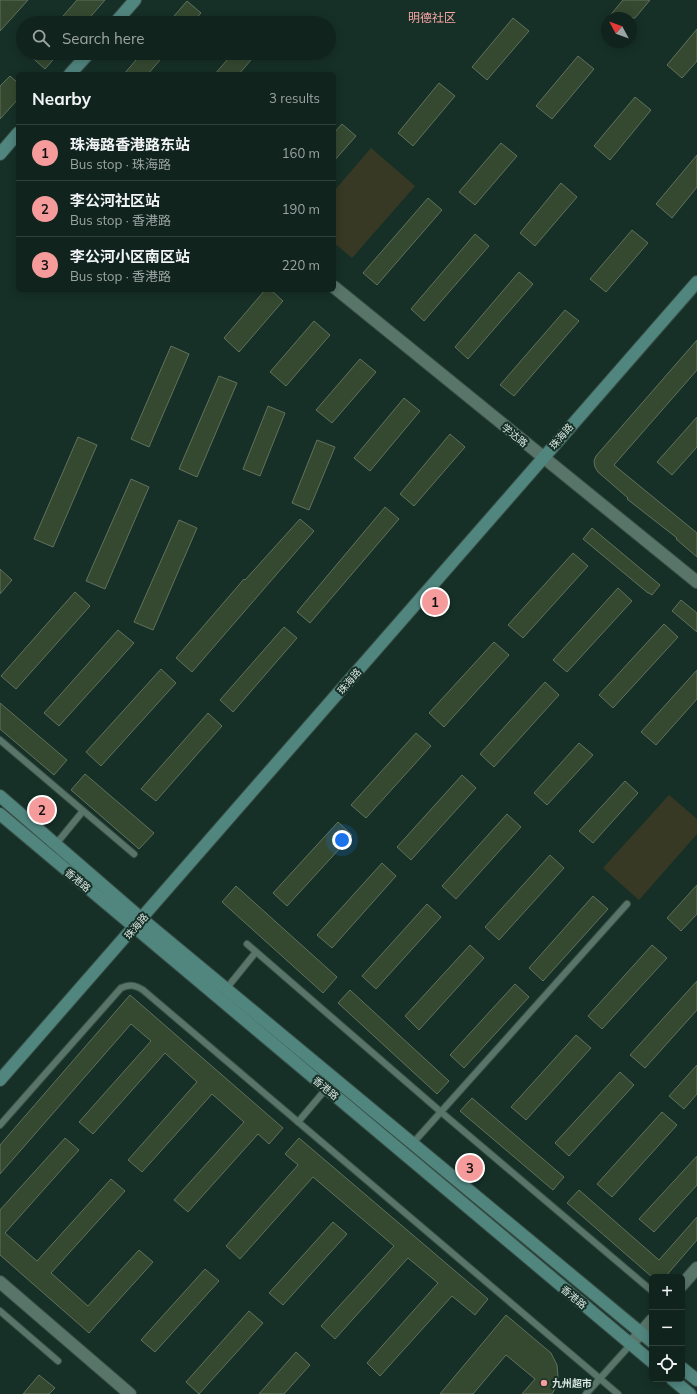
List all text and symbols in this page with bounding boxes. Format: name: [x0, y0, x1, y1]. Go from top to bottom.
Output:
district label: 明德社区: [408, 10, 456, 25]
north arrow: [601, 12, 637, 48]
search box: [16, 16, 336, 60]
icon: search: [30, 27, 52, 49]
text: Search here: [62, 29, 144, 48]
text: Nearby: [32, 88, 91, 109]
text: 3 results: [269, 90, 320, 106]
text: 珠海路香港路东站: [70, 135, 190, 154]
text: 1: [41, 145, 49, 161]
text: 160 m: [282, 145, 320, 161]
text: Bus stop · 珠海路: [70, 156, 171, 172]
text: 李公河社区站: [70, 191, 160, 210]
text: 2: [41, 201, 49, 217]
text: 190 m: [282, 201, 320, 217]
text: Bus stop · 香港路: [70, 212, 171, 228]
text: 李公河小区南区站: [70, 247, 190, 266]
text: 3: [41, 257, 49, 273]
text: 220 m: [282, 257, 320, 273]
text: Bus stop · 香港路: [70, 268, 171, 284]
street label: 学达路: [499, 421, 530, 450]
street label: 珠海路: [547, 421, 576, 452]
pin: 1: [422, 587, 448, 617]
street label: 珠海路: [335, 666, 364, 697]
pin: 2: [29, 795, 55, 825]
your location: [332, 830, 352, 850]
street label: 香港路: [62, 866, 93, 895]
street label: 珠海路: [122, 911, 151, 942]
street label: 香港路: [310, 1074, 341, 1103]
pin: 3: [457, 1153, 483, 1183]
map controls: [649, 1274, 685, 1382]
button: +: [649, 1274, 685, 1310]
street label: 香港路: [558, 1283, 589, 1312]
button: −: [649, 1310, 685, 1346]
button: locate: [649, 1346, 685, 1382]
place label: 九州超市: [552, 1377, 592, 1390]
marker: 九州超市: [539, 1378, 549, 1388]

